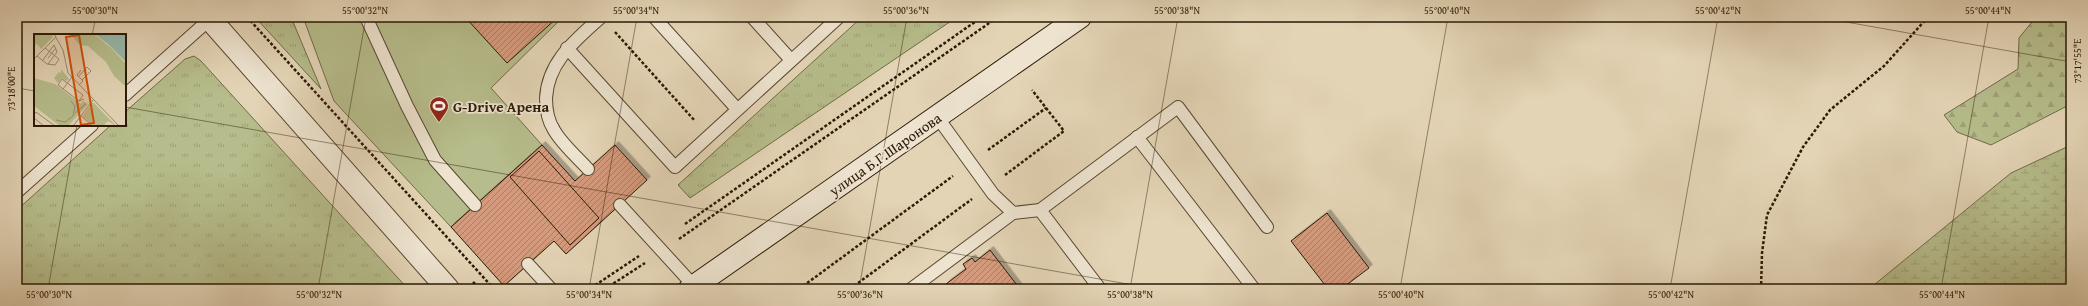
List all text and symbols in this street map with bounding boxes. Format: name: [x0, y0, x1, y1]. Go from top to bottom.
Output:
text: 55°00'30"N: [72, 3, 118, 18]
text: 55°00'32"N: [342, 3, 388, 18]
text: 55°00'34"N: [613, 3, 659, 18]
text: 55°00'36"N: [883, 3, 929, 18]
text: 55°00'38"N: [1154, 3, 1200, 18]
text: 55°00'40"N: [1424, 3, 1470, 18]
text: 55°00'42"N: [1695, 3, 1741, 18]
text: 55°00'44"N: [1965, 3, 2011, 18]
inset map: [34, 34, 126, 126]
text: 73°17'55"E: [2070, 39, 2085, 83]
text: 73°18'00"E: [4, 67, 19, 111]
sports icon: G-Drive Арена: [428, 95, 450, 123]
place label: G-Drive Арена: [453, 96, 550, 117]
street label: улица Б.Г.Шаронова: [824, 107, 946, 201]
text: 55°00'30"N: [26, 287, 72, 302]
text: 55°00'32"N: [296, 287, 342, 302]
text: 55°00'34"N: [566, 287, 612, 302]
text: 55°00'36"N: [837, 287, 883, 302]
text: 55°00'38"N: [1107, 287, 1153, 302]
text: 55°00'40"N: [1378, 287, 1424, 302]
text: 55°00'42"N: [1648, 287, 1694, 302]
text: 55°00'44"N: [1919, 287, 1965, 302]

